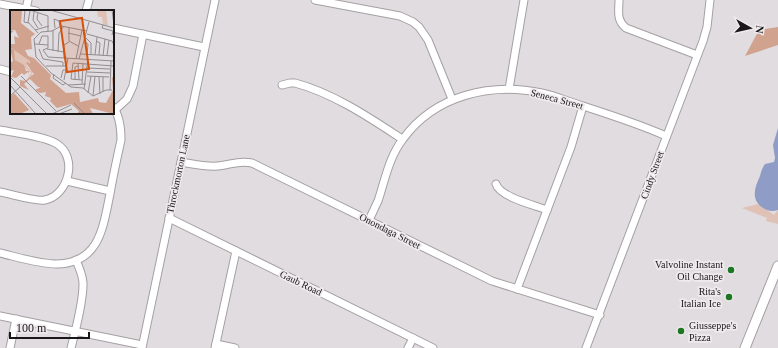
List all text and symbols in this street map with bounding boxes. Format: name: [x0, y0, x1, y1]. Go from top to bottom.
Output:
north arrow: [730, 8, 770, 48]
inset map: [10, 10, 114, 114]
text: N: [753, 25, 766, 34]
street label: Seneca Street: [529, 87, 585, 111]
street label: Throckmorton Lane: [164, 133, 192, 214]
street label: Cindy Street: [638, 149, 666, 201]
street label: Onondaga Street: [358, 211, 423, 251]
place label: Valvoline Instant Oil Change: [655, 259, 724, 282]
marker: Valvoline Instant Oil Change: [726, 265, 736, 275]
street label: Gaub Road: [278, 268, 324, 298]
place label: Rita's Italian Ice: [681, 286, 722, 309]
marker: Rita's Italian Ice: [724, 292, 734, 302]
scale bar: [10, 314, 89, 340]
place label: Giusseppe's Pizza: [689, 320, 736, 343]
text: 100 m: [16, 321, 47, 335]
marker: Giusseppe's Pizza: [676, 326, 686, 336]

